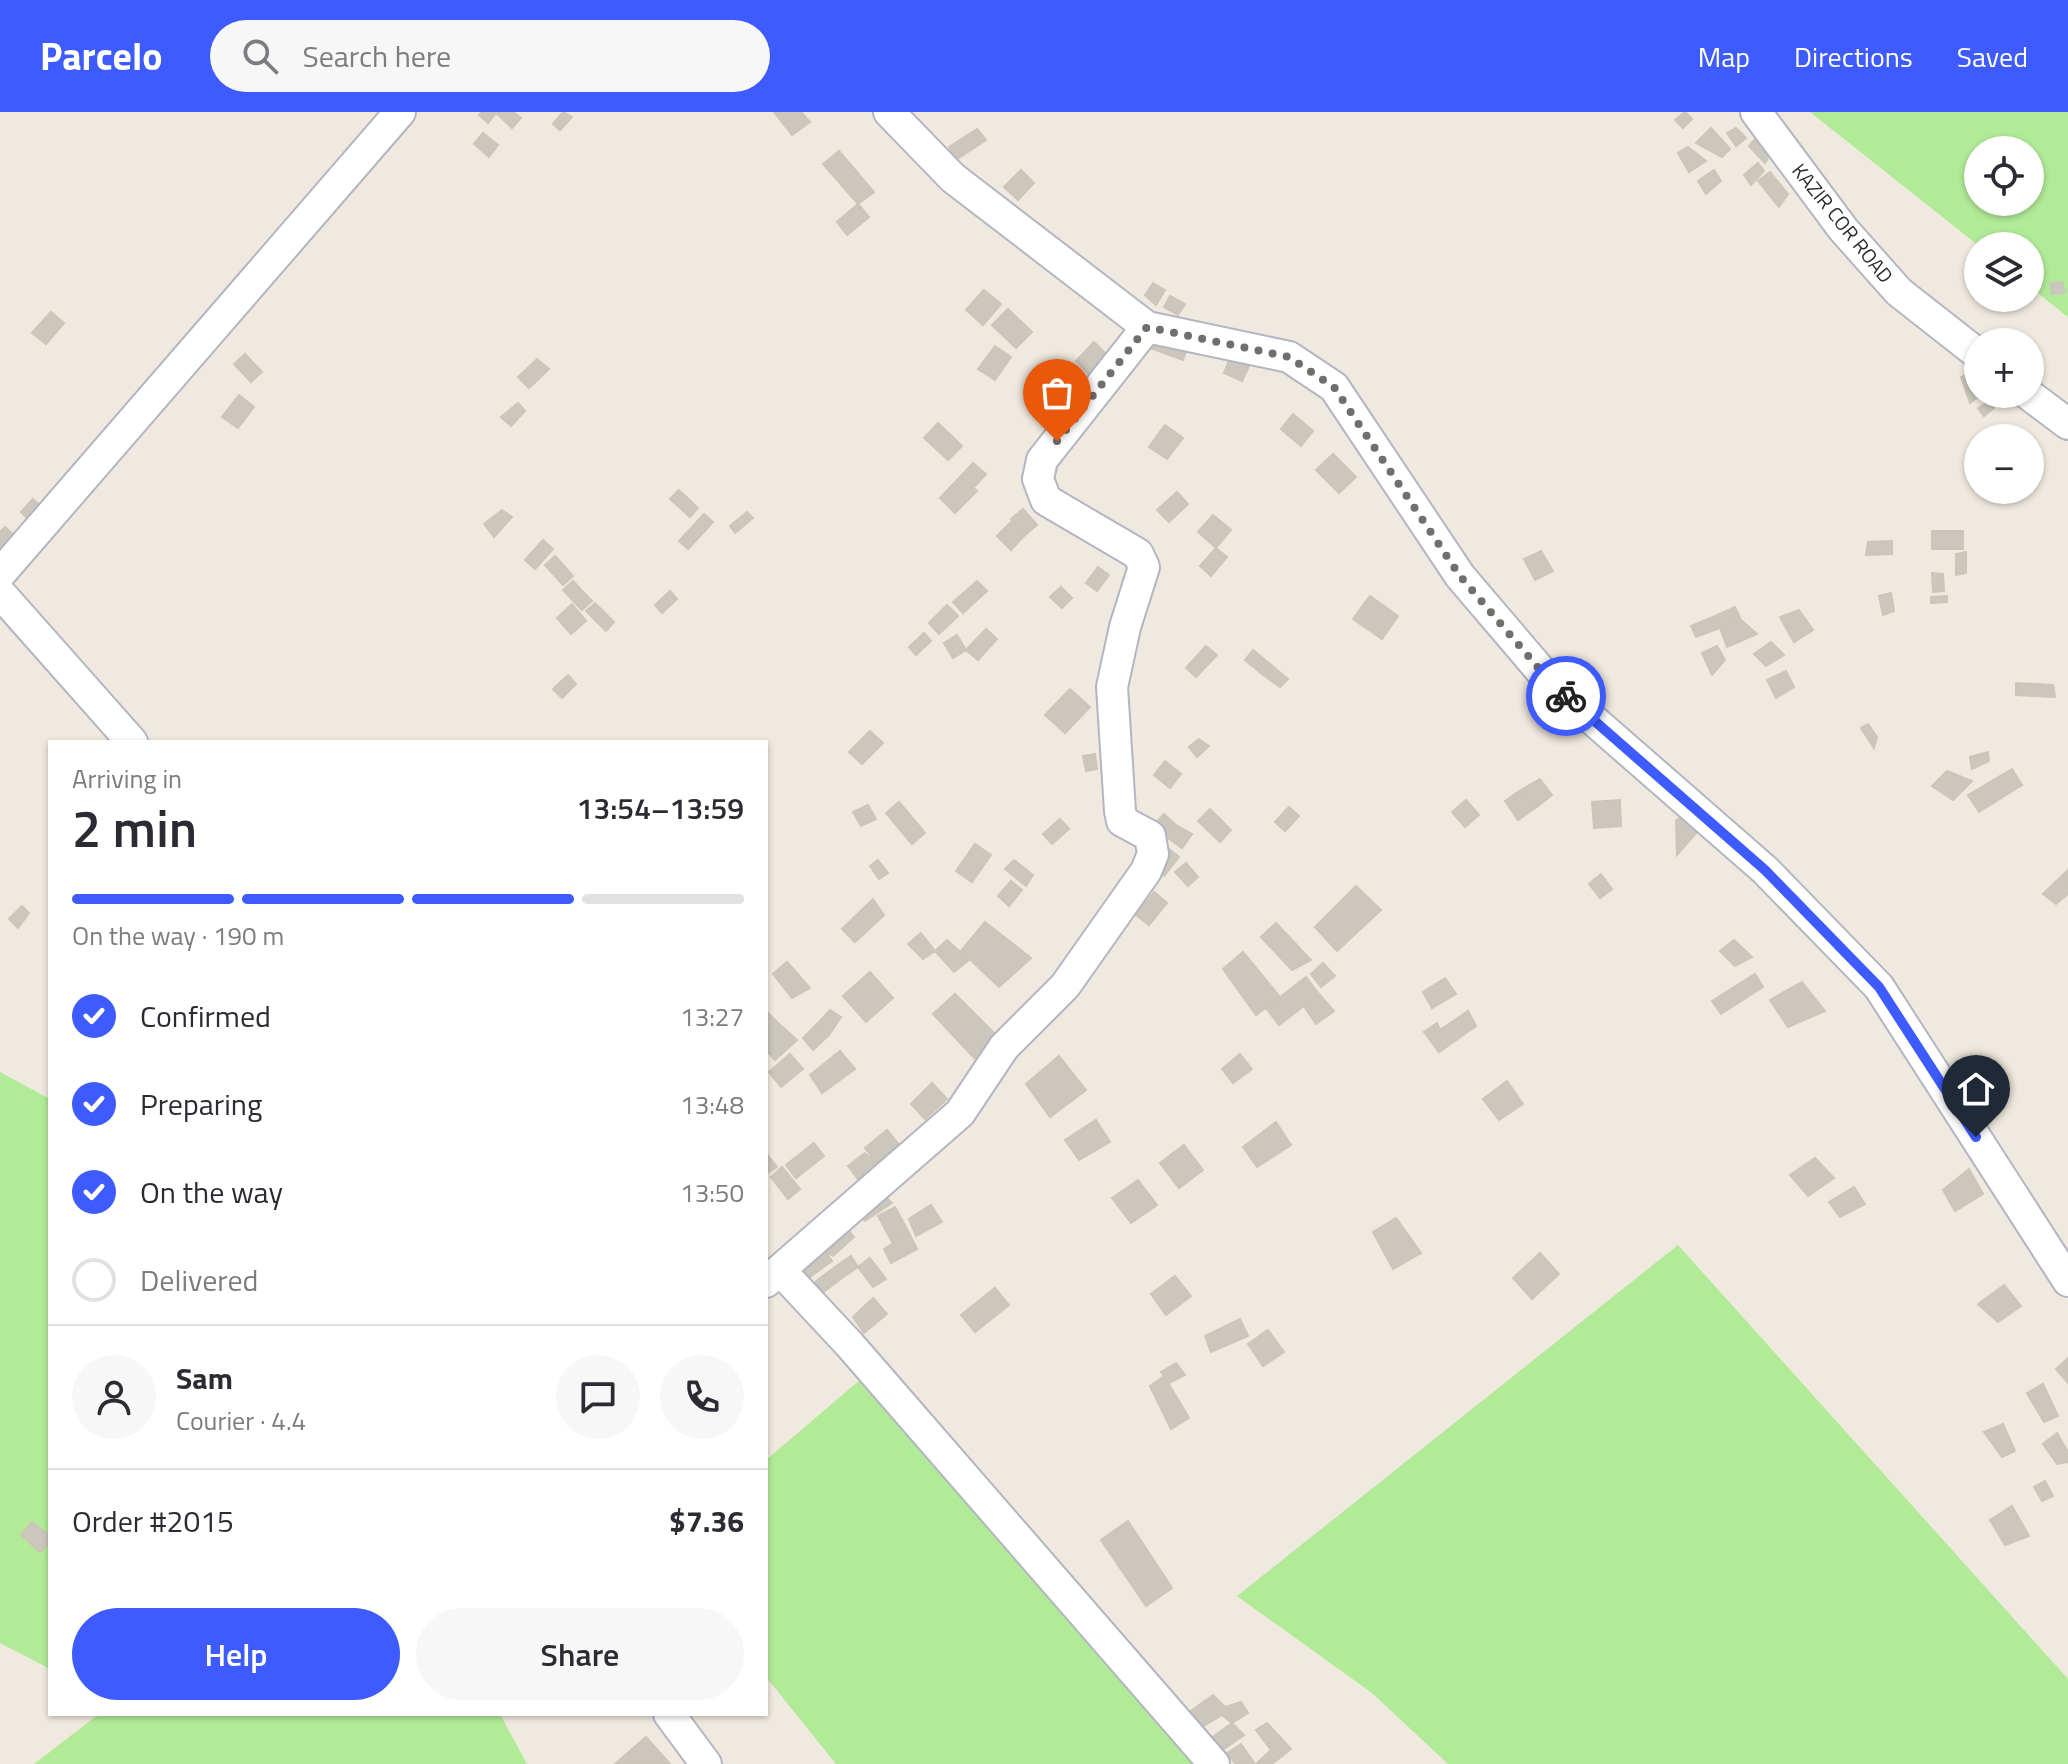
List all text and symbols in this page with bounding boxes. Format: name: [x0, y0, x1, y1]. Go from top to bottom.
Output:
search box: [210, 20, 770, 92]
text: Parcelo: [40, 27, 162, 85]
text: Search here: [302, 33, 451, 79]
icon: search: [238, 34, 282, 78]
text: Map: [1698, 35, 1750, 78]
text: Directions: [1794, 35, 1913, 78]
text: Saved: [1957, 35, 2028, 78]
map controls: [1964, 136, 2044, 504]
button: locate: [1964, 136, 2044, 216]
street label: KAZIR COR ROAD: [1785, 156, 1901, 290]
button: layers: [1964, 232, 2044, 312]
button: +: [1964, 328, 2044, 408]
pin: [1023, 359, 1091, 441]
icon: bag: [1035, 371, 1079, 415]
button: −: [1964, 424, 2044, 504]
courier: [1526, 656, 1606, 736]
icon: bike: [1544, 674, 1588, 718]
text: Arriving in: [72, 759, 182, 798]
text: 13:54–13:59: [577, 785, 744, 831]
text: 2 min: [72, 788, 197, 867]
text: On the way · 190 m: [72, 916, 284, 955]
text: Confirmed: [140, 993, 271, 1039]
icon: check: [72, 994, 116, 1038]
text: 13:27: [680, 997, 744, 1036]
pin: [1942, 1055, 2010, 1137]
icon: home: [1954, 1067, 1998, 1111]
text: Preparing: [140, 1081, 262, 1127]
icon: check: [72, 1082, 116, 1126]
text: 13:48: [680, 1085, 744, 1124]
text: On the way: [140, 1169, 283, 1215]
icon: check: [72, 1170, 116, 1214]
text: 13:50: [680, 1173, 744, 1212]
text: Delivered: [140, 1257, 258, 1303]
button: person: [72, 1355, 156, 1439]
text: Sam: [176, 1355, 233, 1401]
button: chat: [556, 1355, 640, 1439]
button: phone: [660, 1355, 744, 1439]
text: Courier · 4.4: [176, 1401, 306, 1440]
text: Order #2015: [72, 1498, 234, 1544]
text: $7.36: [669, 1498, 744, 1544]
button: Help: [72, 1608, 400, 1700]
button: Share: [416, 1608, 744, 1700]

